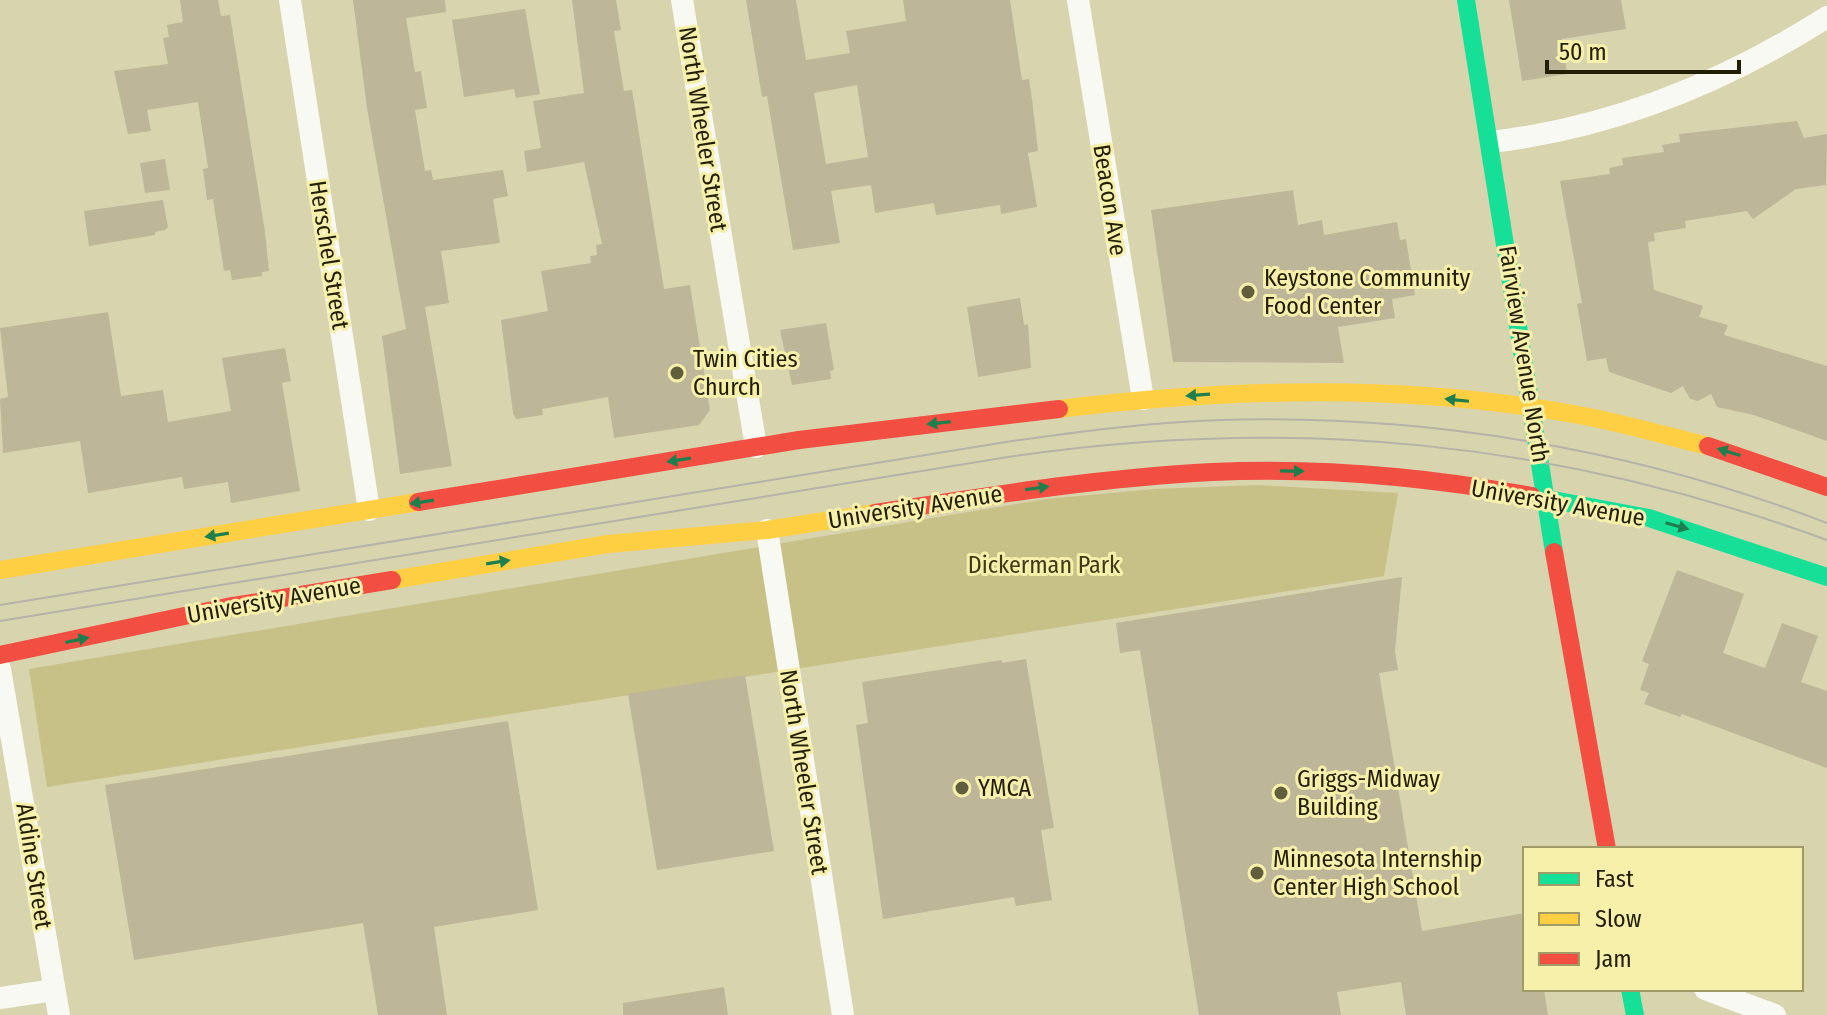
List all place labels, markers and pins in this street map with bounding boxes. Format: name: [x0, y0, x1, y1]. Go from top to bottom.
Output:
place label: Keystone Community Food Center: [1264, 264, 1470, 320]
marker: Keystone Community Food Center: [1239, 283, 1257, 301]
place label: Twin Cities Church: [693, 345, 798, 401]
marker: Twin Cities Church: [668, 364, 686, 382]
place label: Griggs-Midway Building: [1297, 765, 1440, 821]
place label: YMCA: [978, 774, 1032, 802]
marker: YMCA: [953, 779, 971, 797]
marker: Griggs-Midway Building: [1272, 784, 1290, 802]
place label: Minnesota Internship Center High School: [1273, 845, 1482, 901]
marker: Minnesota Internship Center High School: [1248, 864, 1266, 882]

